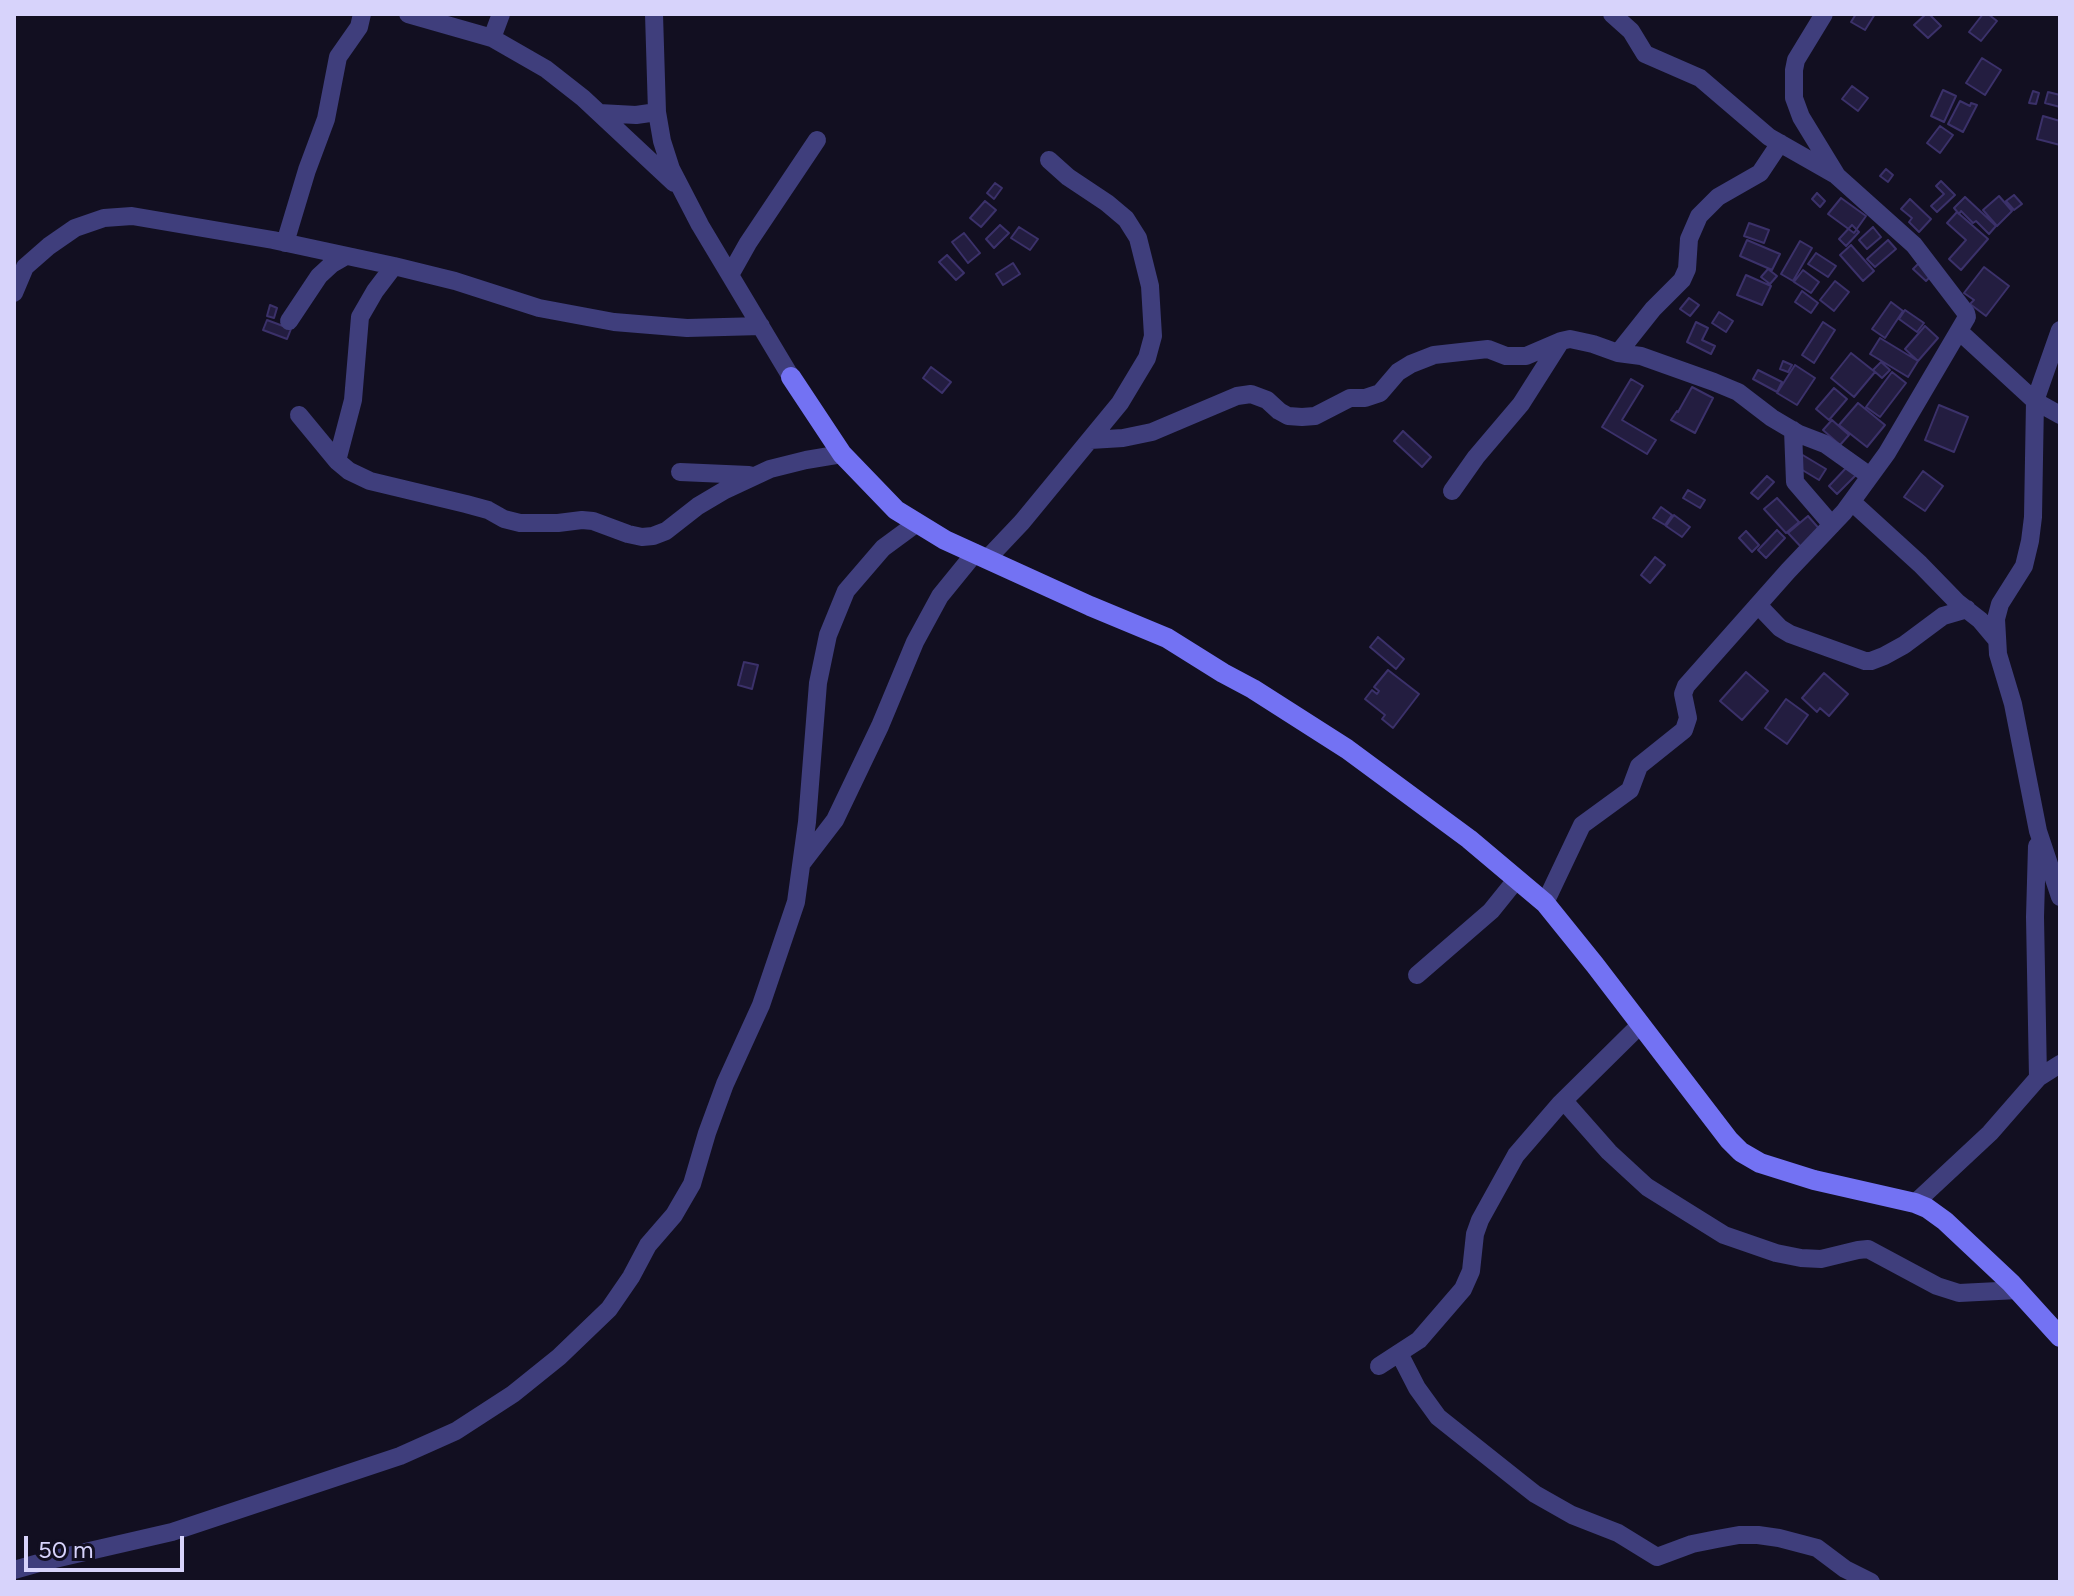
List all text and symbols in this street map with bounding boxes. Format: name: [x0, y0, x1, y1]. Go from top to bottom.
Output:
scale bar: [28, 1520, 188, 1570]
text: 50 m: [38, 1535, 94, 1564]

